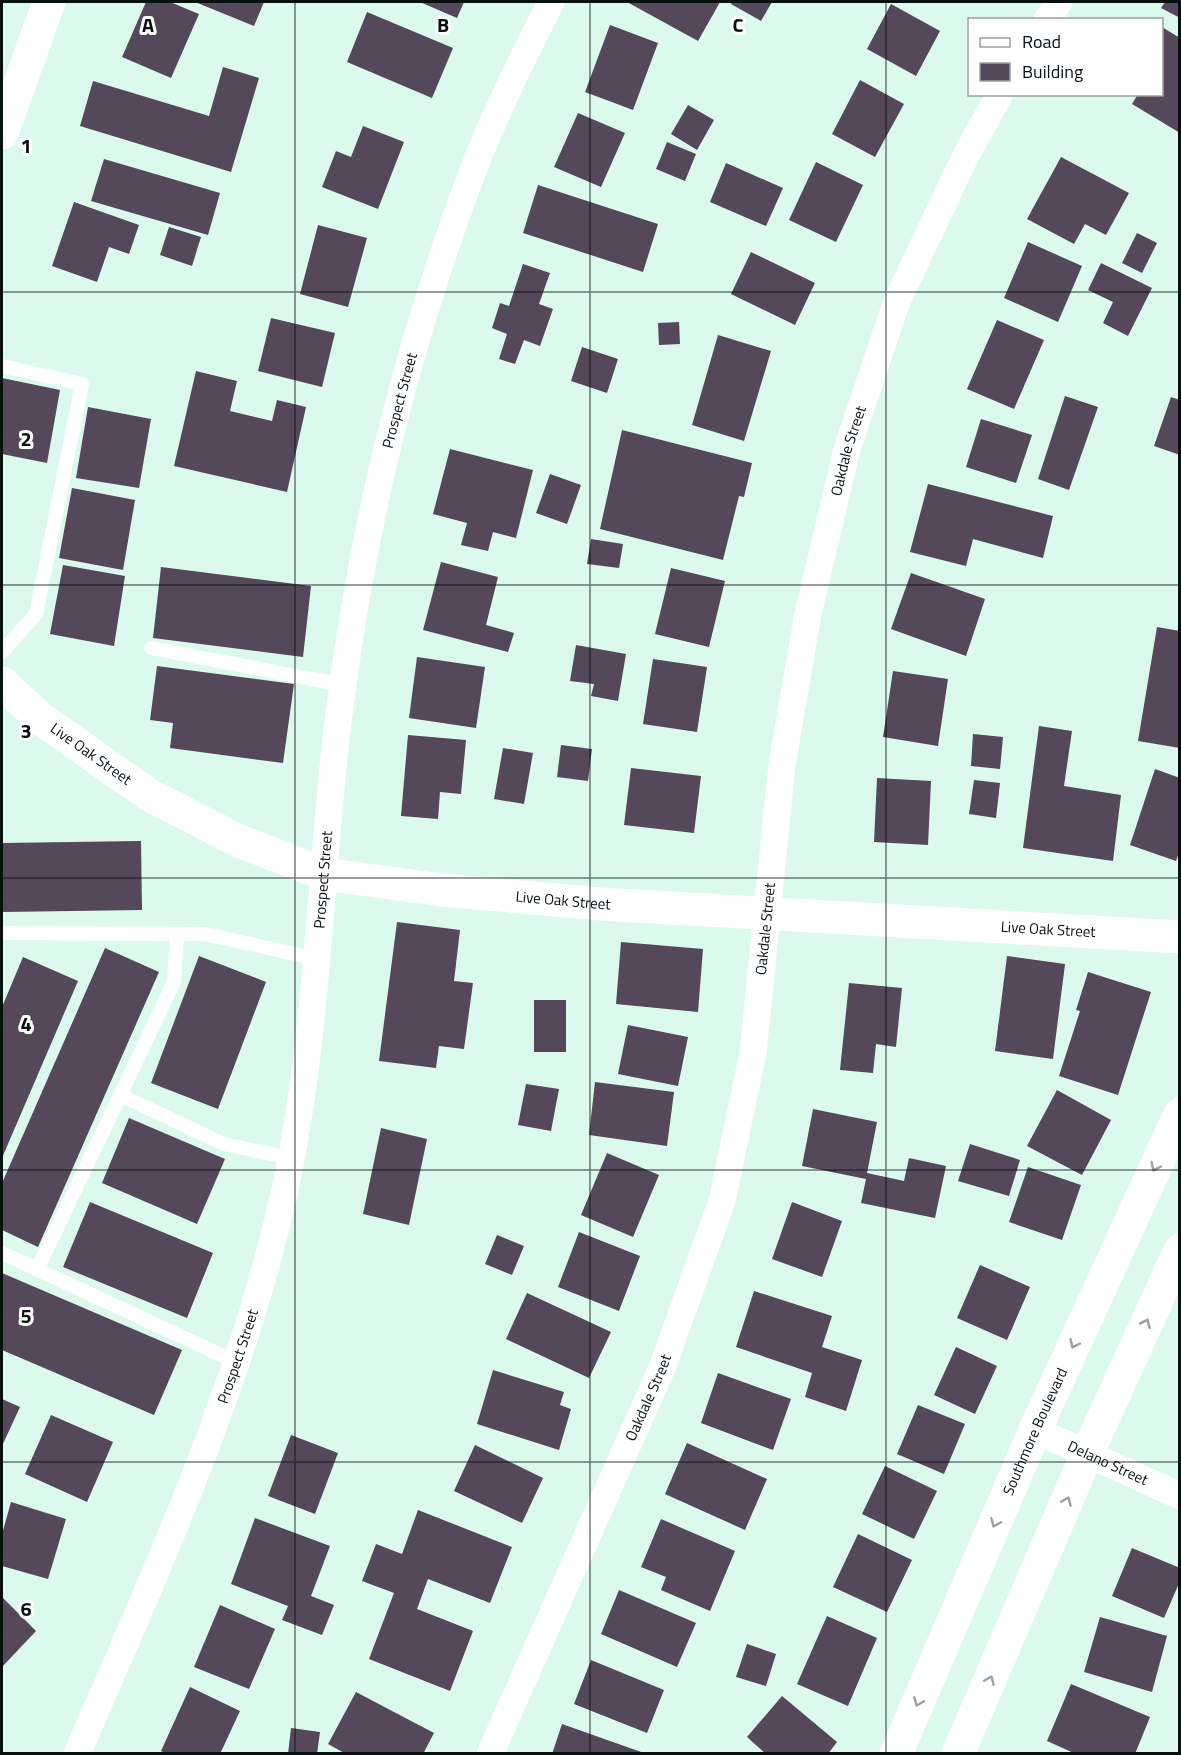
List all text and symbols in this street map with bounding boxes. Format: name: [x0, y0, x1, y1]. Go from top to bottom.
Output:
text: A: [142, 9, 154, 40]
text: B: [437, 9, 449, 40]
text: C: [733, 9, 744, 40]
legend: [968, 18, 1163, 96]
text: Road: [1022, 28, 1061, 55]
text: Building: [1022, 58, 1083, 85]
text: 1: [20, 130, 32, 161]
street label: Prospect Street: [376, 349, 423, 451]
street label: Oakdale Street: [824, 402, 872, 498]
text: 2: [20, 423, 32, 454]
text: 3: [20, 715, 32, 746]
street label: Live Oak Street: [46, 717, 137, 791]
street label: Prospect Street: [307, 829, 338, 930]
street label: Oakdale Street: [749, 881, 781, 976]
street label: Live Oak Street: [515, 885, 612, 916]
street label: Live Oak Street: [1000, 915, 1097, 943]
text: 4: [20, 1008, 32, 1039]
one-way arrow: [1151, 1161, 1163, 1172]
text: 5: [20, 1300, 32, 1331]
street label: Prospect Street: [211, 1306, 264, 1407]
one-way arrow: [1139, 1319, 1151, 1330]
one-way arrow: [1070, 1338, 1082, 1349]
street label: Oakdale Street: [619, 1350, 677, 1445]
street label: Southmore Boulevard: [996, 1364, 1073, 1499]
street label: Delano Street: [1064, 1434, 1153, 1491]
one-way arrow: [1060, 1497, 1072, 1508]
one-way arrow: [991, 1516, 1003, 1527]
text: 6: [20, 1593, 32, 1624]
one-way arrow: [983, 1676, 995, 1687]
one-way arrow: [914, 1696, 926, 1707]

